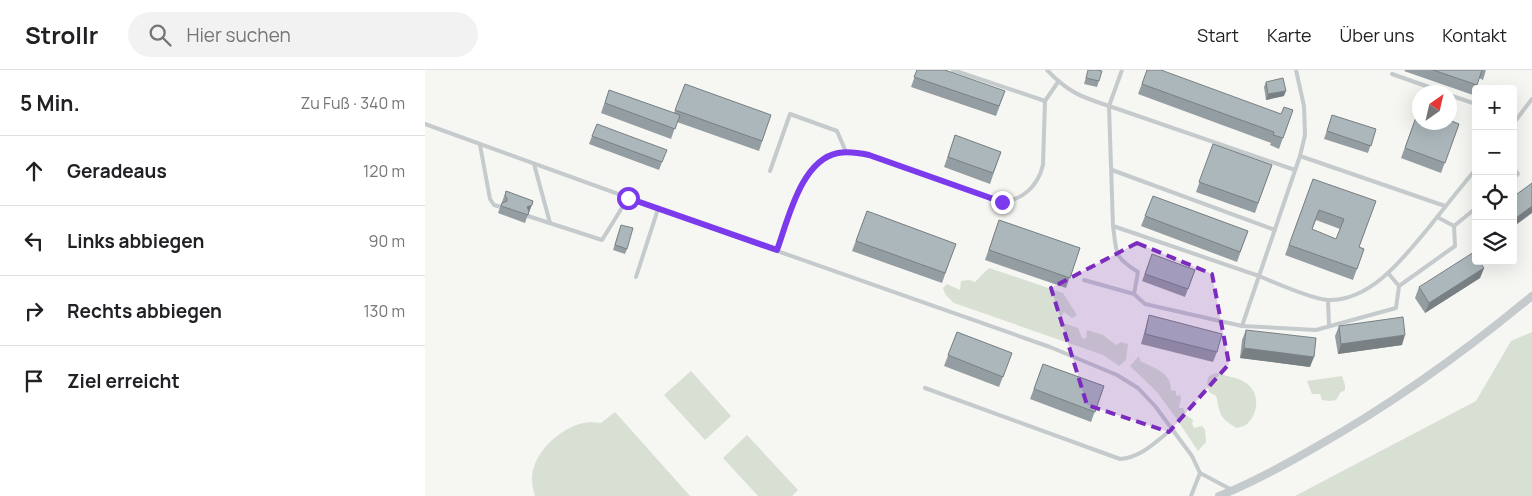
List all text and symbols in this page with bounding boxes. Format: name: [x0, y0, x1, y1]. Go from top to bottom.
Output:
search box: [128, 12, 478, 57]
text: Strollr: [25, 18, 98, 51]
icon: search: [146, 21, 174, 49]
text: Hier suchen: [186, 22, 291, 48]
text: Start: [1197, 23, 1239, 47]
text: Karte: [1267, 23, 1312, 47]
text: Über uns: [1340, 23, 1414, 47]
text: Kontakt: [1442, 23, 1507, 47]
north arrow: [1412, 85, 1457, 130]
map controls: [1472, 85, 1517, 265]
button: +: [1472, 85, 1517, 130]
text: 5 Min.: [20, 89, 80, 117]
text: Zu Fuß · 340 m: [301, 92, 405, 114]
button: −: [1472, 130, 1517, 175]
icon: ahead: [20, 157, 48, 185]
text: Geradeaus: [67, 158, 167, 184]
text: 120 m: [363, 160, 405, 182]
button: locate: [1472, 175, 1517, 220]
route start: [617, 187, 640, 210]
route end: [991, 191, 1014, 214]
button: layers: [1472, 220, 1517, 265]
icon: left: [20, 227, 48, 255]
text: Links abbiegen: [67, 228, 204, 254]
text: 90 m: [369, 230, 405, 252]
icon: right: [20, 297, 48, 325]
text: Rechts abbiegen: [67, 298, 222, 324]
text: 130 m: [363, 300, 405, 322]
icon: arrive: [20, 367, 48, 395]
text: Ziel erreicht: [67, 368, 180, 394]

